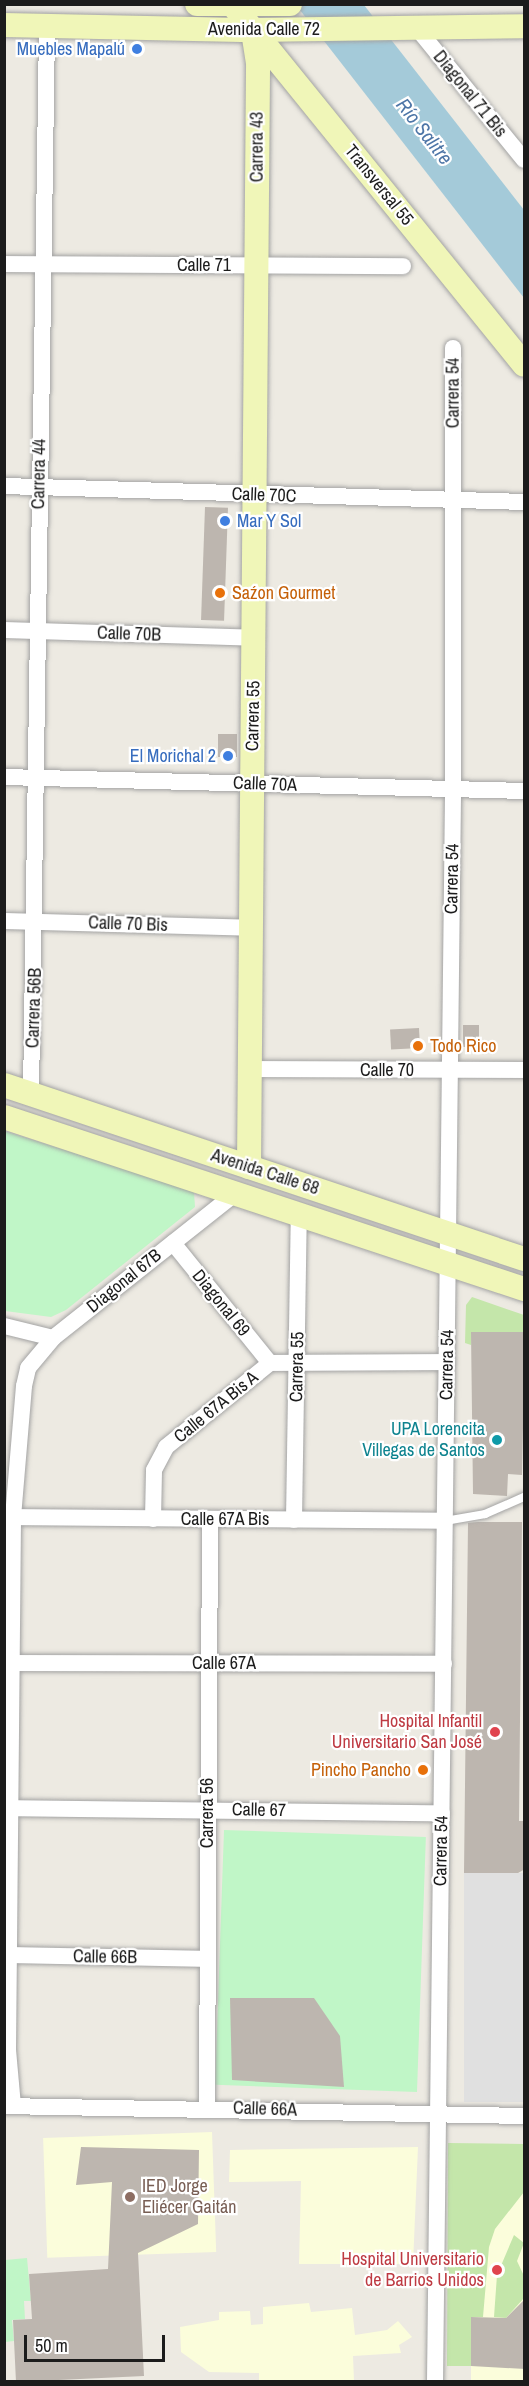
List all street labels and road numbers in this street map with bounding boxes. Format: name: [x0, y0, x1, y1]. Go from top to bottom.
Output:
street label: Avenida Calle 72: [208, 18, 320, 40]
street label: Diagonal 71 Bis: [429, 46, 511, 142]
street label: Carrera 43: [246, 112, 268, 182]
street label: Transversal 55: [340, 140, 418, 230]
street label: Calle 71: [177, 254, 231, 276]
street label: Carrera 54: [442, 358, 464, 428]
street label: Carrera 44: [28, 439, 50, 509]
street label: Calle 70C: [231, 483, 297, 507]
street label: Calle 70B: [97, 622, 161, 646]
street label: Carrera 55: [242, 681, 264, 751]
street label: Calle 70A: [233, 772, 297, 796]
street label: Carrera 54: [441, 844, 463, 914]
street label: Calle 70 Bis: [88, 912, 168, 936]
street label: Carrera 56B: [22, 967, 46, 1049]
street label: Calle 70: [360, 1059, 414, 1081]
street label: Avenida Calle 68: [208, 1144, 322, 1200]
street label: Diagonal 67B: [82, 1244, 166, 1318]
street label: Diagonal 69: [188, 1265, 254, 1341]
street label: Carrera 54: [436, 1330, 458, 1400]
street label: Carrera 55: [286, 1332, 308, 1402]
street label: Calle 67A Bis A: [169, 1366, 263, 1448]
street label: Calle 67A Bis: [180, 1508, 270, 1530]
street label: Calle 67A: [192, 1652, 256, 1674]
street label: Carrera 56: [196, 1778, 218, 1848]
street label: Calle 67: [232, 1799, 286, 1821]
street label: Carrera 54: [430, 1816, 452, 1886]
street label: Calle 66B: [73, 1946, 137, 1968]
street label: Calle 66A: [233, 2097, 297, 2121]

